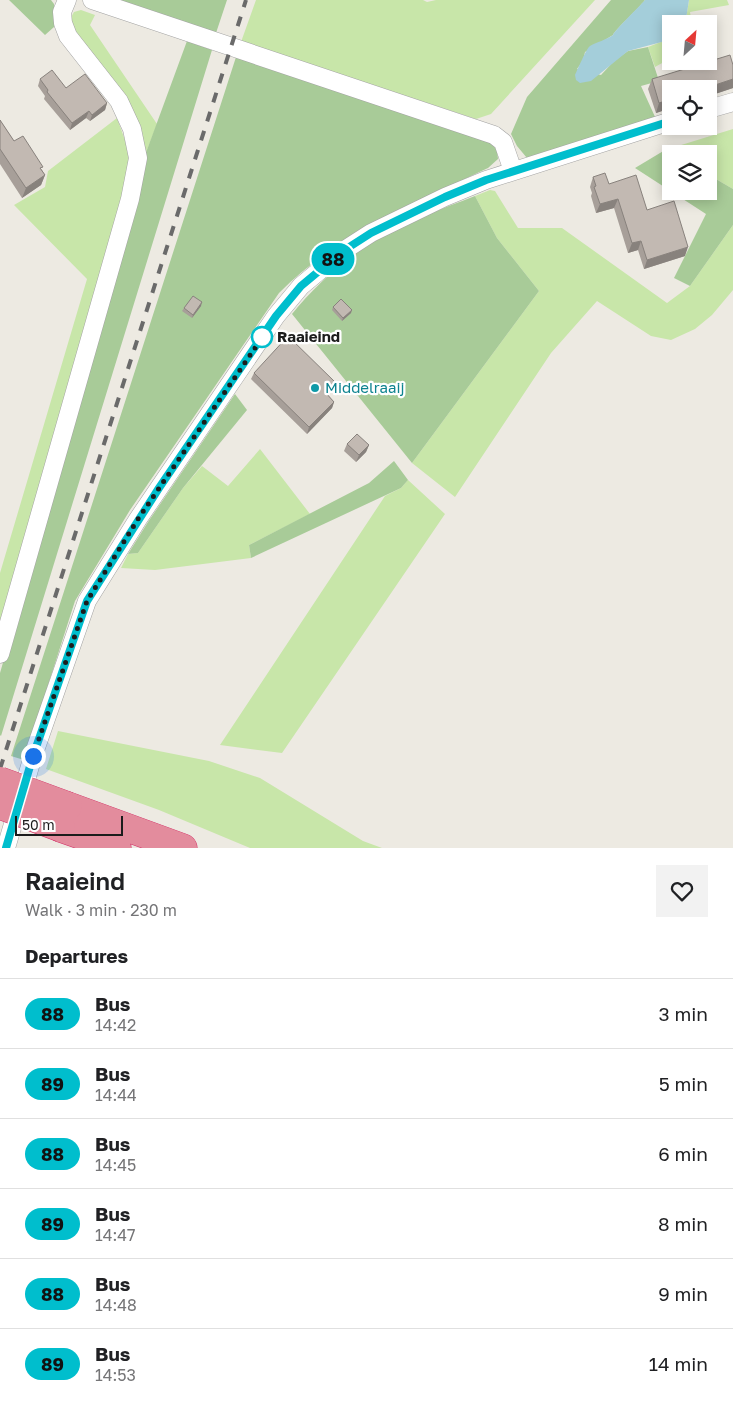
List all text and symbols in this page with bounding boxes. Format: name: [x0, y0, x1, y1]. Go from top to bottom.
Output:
north arrow: [662, 15, 718, 70]
map controls: [662, 15, 717, 200]
button: locate: [662, 80, 717, 135]
button: layers: [662, 145, 717, 200]
line badge: 88: [310, 243, 356, 275]
text: 88: [321, 248, 345, 270]
marker: Raaieind: [251, 326, 273, 348]
place label: Raaieind: [277, 327, 340, 345]
place label: Middelraaij: [325, 378, 405, 396]
marker: Middelraaij: [309, 382, 321, 394]
your location: [21, 744, 46, 769]
scale bar: [15, 813, 122, 836]
text: 50 m: [22, 816, 55, 833]
button: heart: [656, 865, 708, 917]
text: Raaieind: [25, 866, 125, 895]
text: Walk · 3 min · 230 m: [25, 900, 177, 920]
text: Departures: [25, 944, 128, 967]
text: Bus: [95, 992, 130, 1015]
text: 3 min: [659, 1002, 708, 1025]
text: 88: [41, 1003, 64, 1025]
text: 14:42: [95, 1015, 136, 1035]
text: Bus: [95, 1062, 130, 1085]
text: 5 min: [659, 1072, 708, 1095]
text: 89: [41, 1073, 64, 1095]
text: 14:44: [95, 1085, 137, 1105]
text: Bus: [95, 1132, 130, 1155]
text: 6 min: [658, 1142, 708, 1165]
text: 88: [41, 1143, 64, 1165]
text: 14:45: [95, 1155, 136, 1175]
text: Bus: [95, 1202, 130, 1225]
text: 8 min: [658, 1212, 708, 1235]
text: 89: [41, 1213, 64, 1235]
text: 14:47: [95, 1225, 136, 1245]
text: Bus: [95, 1272, 130, 1295]
text: 9 min: [658, 1282, 708, 1305]
text: 88: [41, 1283, 64, 1305]
text: 14:48: [95, 1295, 137, 1315]
text: Bus: [95, 1342, 130, 1365]
text: 14 min: [649, 1352, 708, 1375]
text: 89: [41, 1353, 64, 1375]
text: 14:53: [95, 1365, 136, 1385]

